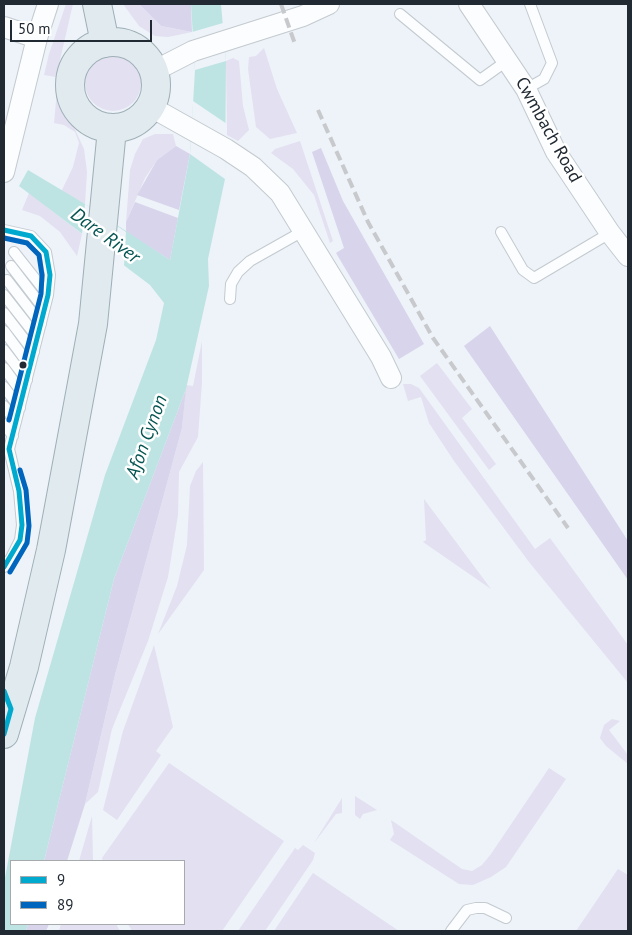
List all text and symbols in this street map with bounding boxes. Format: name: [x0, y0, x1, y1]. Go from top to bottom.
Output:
scale bar: [12, 10, 155, 42]
text: 50 m: [18, 19, 51, 38]
street label: Cwmbach Road: [510, 74, 586, 186]
water label: Dare River: [66, 203, 144, 269]
unlabelled marker: [18, 360, 28, 370]
water label: Afon Cynon: [121, 392, 173, 482]
legend: [10, 860, 185, 925]
text: 9: [57, 870, 65, 889]
text: 89: [57, 895, 73, 914]

